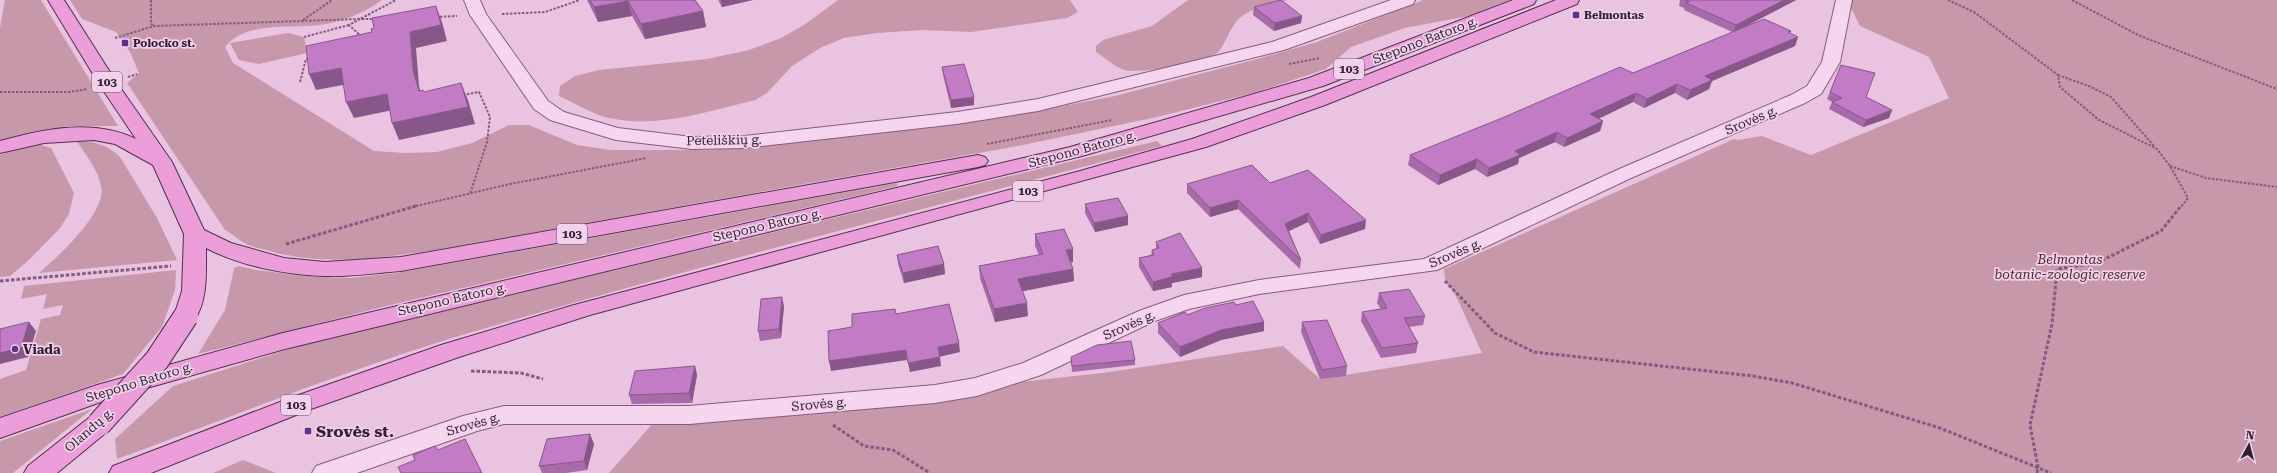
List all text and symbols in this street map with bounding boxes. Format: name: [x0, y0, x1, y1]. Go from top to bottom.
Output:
place label: Belmontas: [1584, 9, 1644, 22]
marker: Belmontas: [1571, 10, 1581, 20]
street label: Stepono Batoro g.: [1370, 13, 1480, 67]
place label: Polocko st.: [133, 37, 195, 50]
marker: Polocko st.: [120, 38, 130, 48]
road number: 103: [1334, 59, 1364, 79]
road number: 103: [92, 72, 122, 92]
street label: Srovės g.: [1723, 102, 1779, 138]
street label: Stepono Batoro g.: [1026, 127, 1138, 171]
street label: Peteliškių g.: [686, 132, 762, 148]
road number: 103: [1013, 181, 1043, 201]
street label: Stepono Batoro g.: [711, 205, 823, 245]
road number: 103: [557, 224, 587, 244]
street label: Srovės g.: [1427, 235, 1483, 271]
park label: Belmontas botanic-zoologic reserve: [1995, 252, 2146, 282]
street label: Stepono Batoro g.: [396, 279, 508, 319]
street label: Srovės g.: [1101, 307, 1157, 343]
place label: Viada: [23, 342, 61, 357]
marker: Viada: [10, 344, 20, 354]
street label: Stepono Batoro g.: [84, 359, 194, 405]
street label: Srovės g.: [791, 394, 847, 414]
road number: 103: [281, 395, 311, 415]
street label: Olandų g.: [61, 405, 117, 455]
street label: Srovės g.: [444, 409, 502, 439]
place label: Srovės st.: [316, 422, 394, 441]
north arrow: [2229, 425, 2269, 465]
marker: Srovės st.: [303, 426, 313, 436]
text: N: [2245, 429, 2256, 443]

